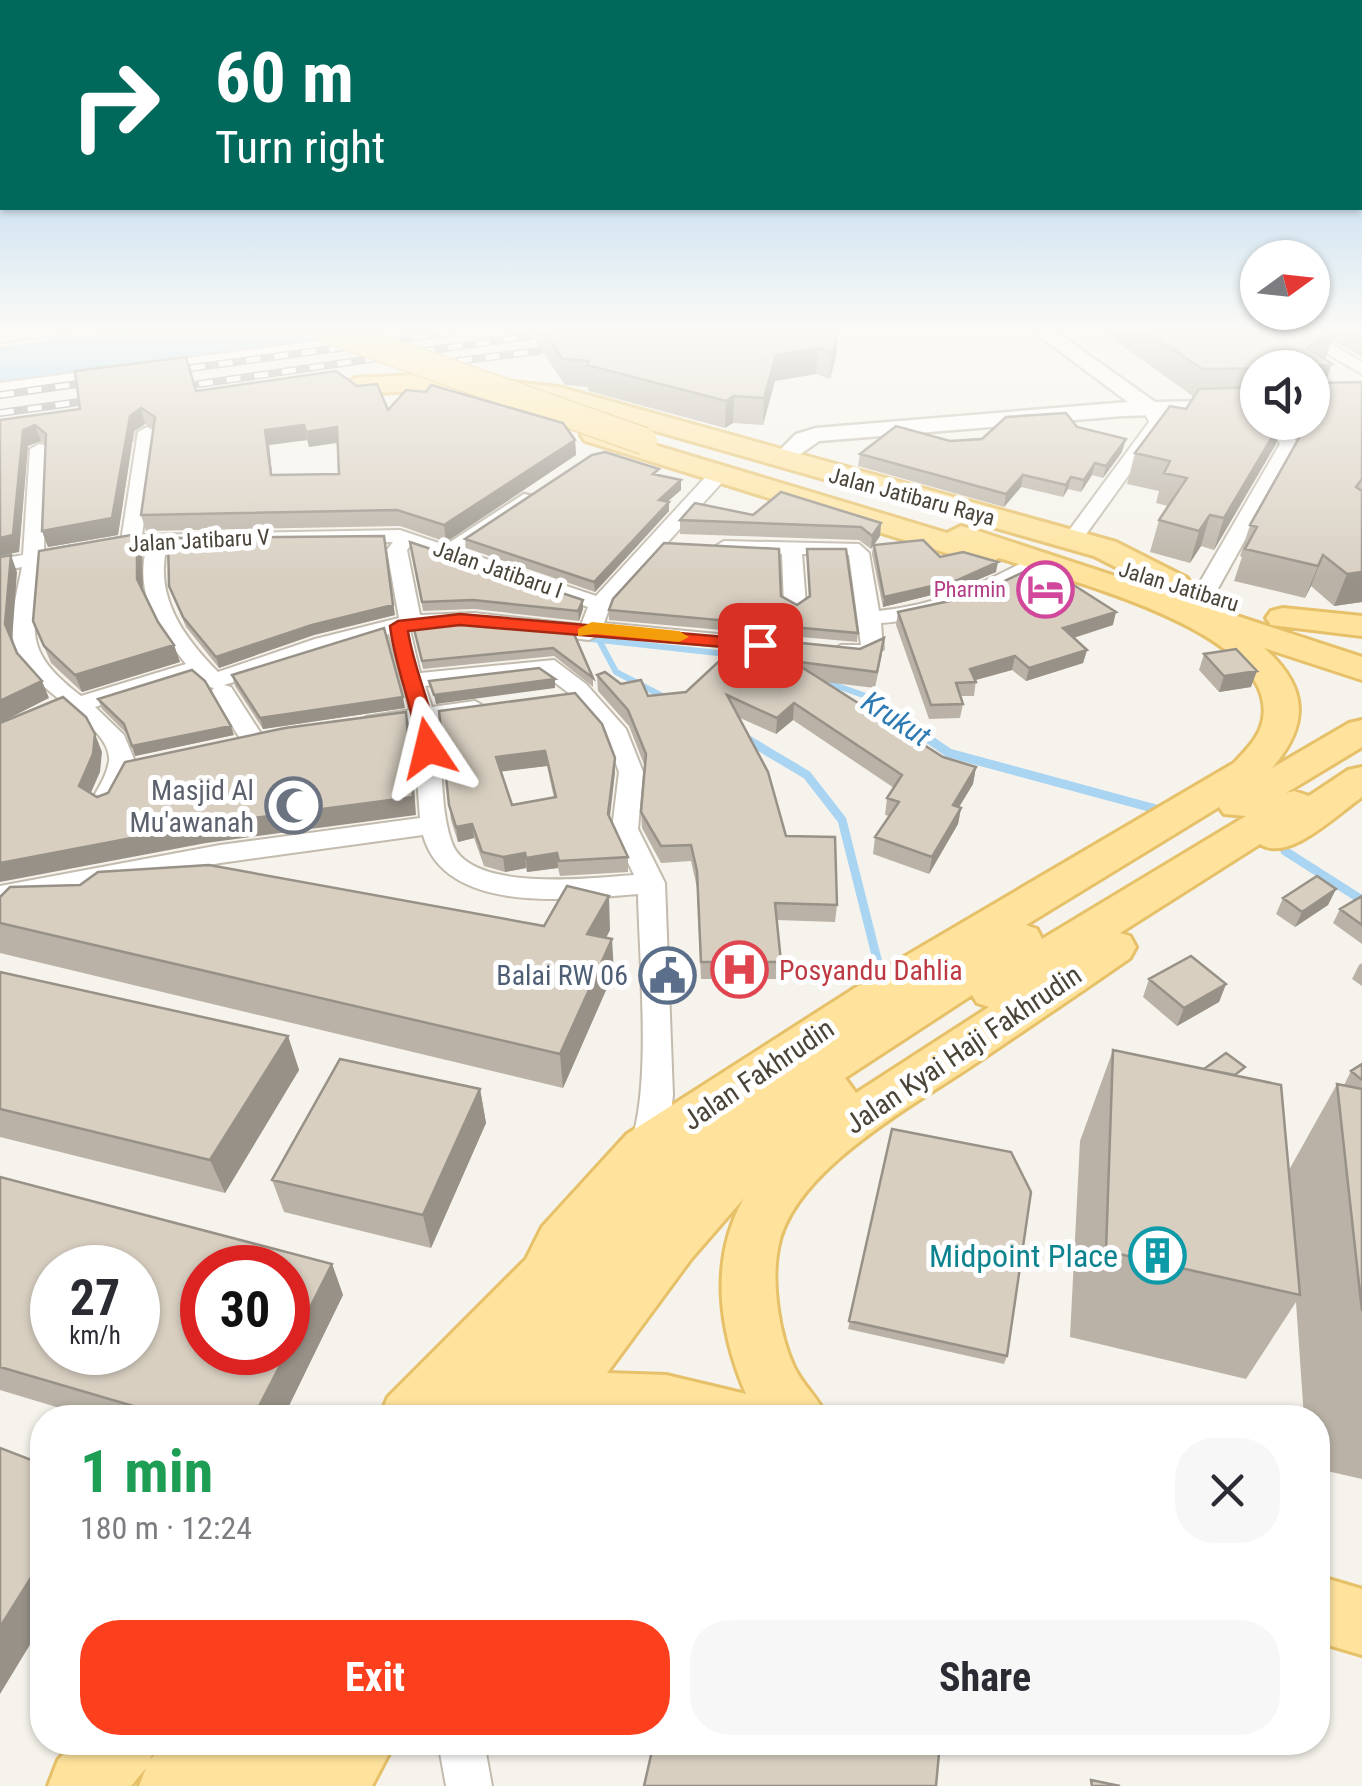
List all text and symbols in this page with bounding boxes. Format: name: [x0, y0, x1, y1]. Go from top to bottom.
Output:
text: 60 m: [215, 37, 354, 119]
icon: right: [50, 40, 180, 170]
text: Turn right: [215, 121, 385, 174]
north arrow: [1240, 240, 1330, 330]
map controls: [1240, 240, 1330, 440]
button: sound: [1240, 350, 1330, 440]
street label: Jalan Jatibaru Raya: [826, 462, 997, 531]
street label: Jalan Jatibaru V: [128, 524, 270, 557]
street label: Jalan Jatibaru I: [430, 536, 565, 603]
street label: Jalan Jatibaru: [1116, 556, 1242, 617]
hotel icon: Pharmin: [1015, 559, 1075, 619]
place label: Pharmin: [934, 577, 1006, 602]
pin: [718, 603, 803, 688]
icon: arrive: [733, 618, 788, 673]
water label: Krukut: [855, 684, 937, 754]
position arrow: [376, 696, 480, 800]
place label: Masjid Al Mu'awanah: [130, 774, 254, 839]
mosque icon: Masjid Al Mu'awanah: [263, 776, 323, 836]
hospital icon: Posyandu Dahlia: [710, 940, 770, 1000]
public building icon: Balai RW 06: [637, 945, 697, 1005]
place label: Posyandu Dahlia: [779, 954, 963, 987]
street label: Jalan Kyai Haji Fakhrudin: [839, 958, 1088, 1141]
place label: Balai RW 06: [496, 959, 628, 992]
street label: Jalan Fakhrudin: [676, 1012, 840, 1137]
building icon: Midpoint Place: [1127, 1226, 1187, 1286]
place label: Midpoint Place: [929, 1237, 1118, 1275]
speed limit sign: 30: [180, 1245, 310, 1375]
text: 27: [70, 1269, 120, 1327]
text: km/h: [69, 1321, 121, 1350]
text: 1 min: [80, 1436, 213, 1507]
button: close: [1175, 1438, 1280, 1543]
text: 180 m · 12:24: [80, 1509, 252, 1547]
button: Exit: [80, 1620, 670, 1735]
button: Share: [690, 1620, 1280, 1735]

